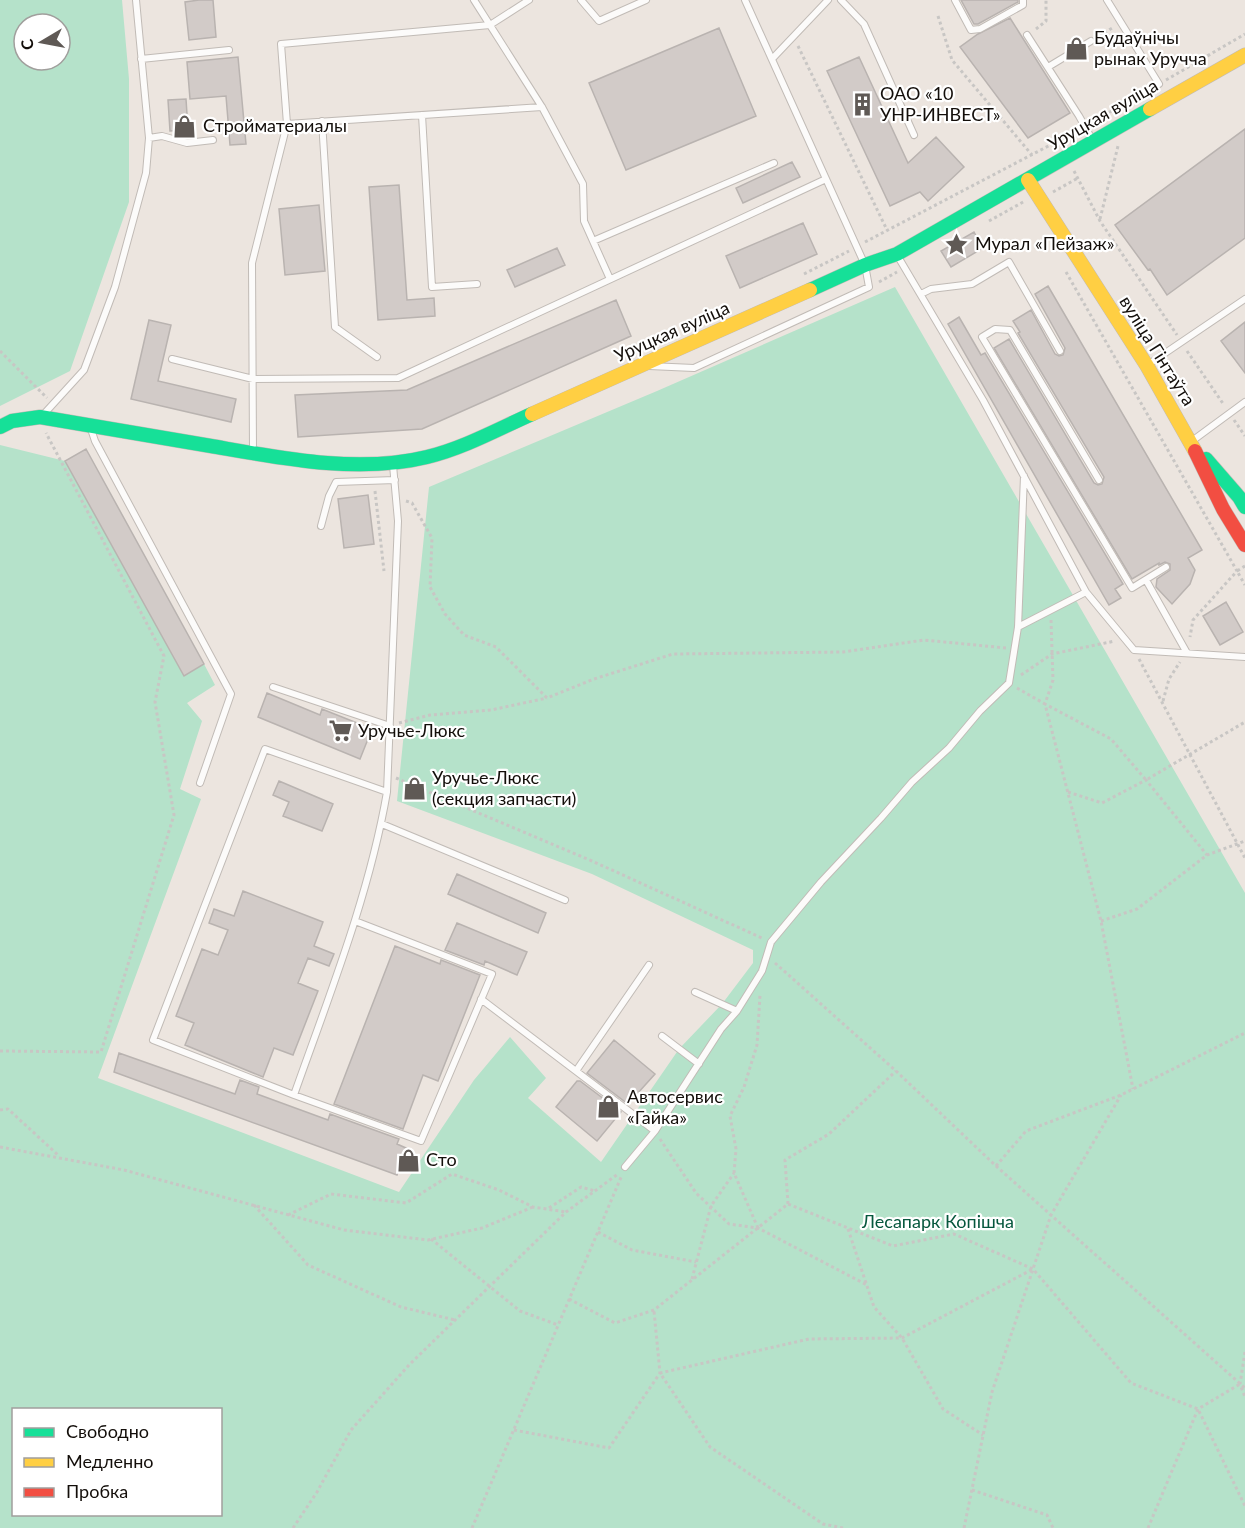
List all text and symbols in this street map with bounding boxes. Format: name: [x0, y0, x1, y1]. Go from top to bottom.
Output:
north arrow: [12, 12, 72, 72]
place label: Будаўнічы рынак Уручча: [1094, 26, 1207, 69]
shop icon: Будаўнічы рынак Уручча: [1063, 35, 1089, 61]
text: С: [16, 37, 37, 52]
street label: Уруцкая вуліца: [1043, 74, 1162, 155]
place label: ОАО «10 УНР-ИНВЕСТ»: [880, 82, 1000, 125]
building icon: ОАО «10 УНР-ИНВЕСТ»: [849, 91, 875, 117]
shop icon: Стройматериалы: [172, 113, 198, 139]
place label: Стройматериалы: [203, 114, 347, 136]
place icon: Мурал «Пейзаж»: [944, 231, 970, 257]
place label: Мурал «Пейзаж»: [975, 232, 1114, 254]
street label: вуліца Гінтаўта: [1115, 291, 1200, 410]
street label: Уруцкая вуліца: [611, 296, 733, 366]
supermarket icon: Уручье-Люкс: [327, 718, 353, 744]
place label: Уручье-Люкс: [358, 719, 466, 741]
place label: Уручье-Люкс (секция запчасти): [432, 766, 576, 809]
shop icon: Уручье-Люкс (секция запчасти): [401, 775, 427, 801]
place label: Автосервис «Гайка»: [627, 1085, 723, 1128]
shop icon: Автосервис «Гайка»: [596, 1094, 622, 1120]
shop icon: Сто: [395, 1147, 421, 1173]
place label: Сто: [426, 1148, 457, 1170]
park label: Лесапарк Копішча: [861, 1210, 1014, 1232]
legend: [12, 1408, 222, 1516]
text: Свободно: [66, 1420, 149, 1442]
text: Медленно: [66, 1450, 154, 1472]
text: Пробка: [66, 1480, 128, 1502]

